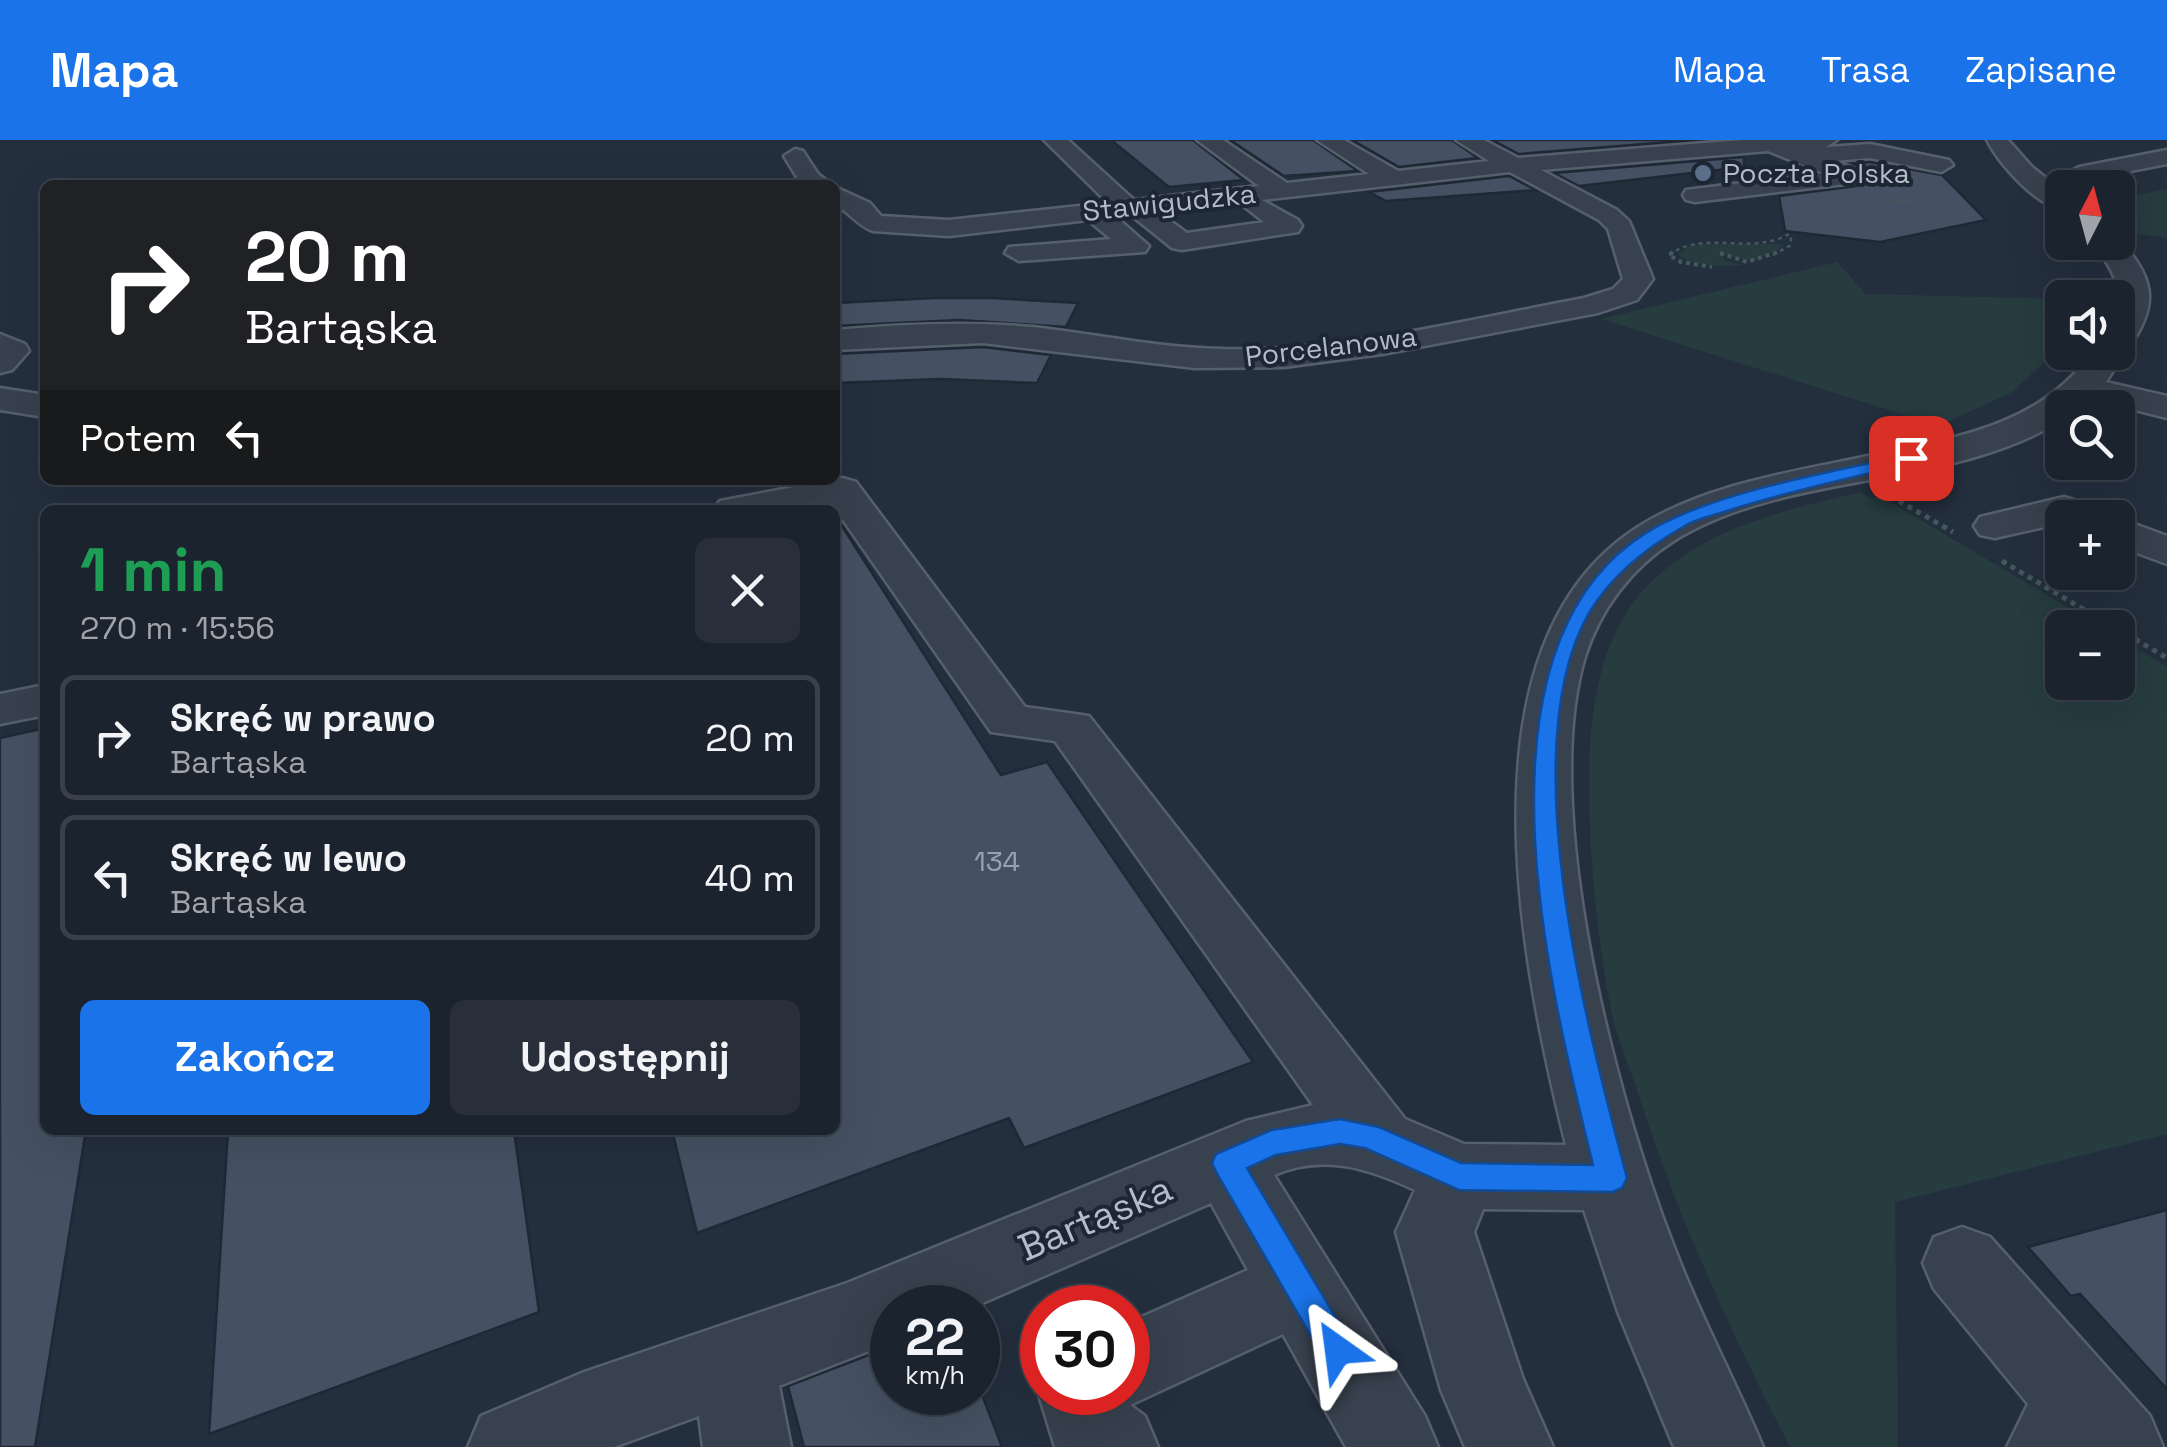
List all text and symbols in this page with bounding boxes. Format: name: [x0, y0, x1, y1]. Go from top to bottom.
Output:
text: Mapa: [50, 40, 178, 101]
text: Mapa: [1673, 48, 1766, 92]
text: Trasa: [1821, 48, 1910, 92]
text: Zapisane: [1965, 48, 2117, 92]
place label: Poczta Polska: [1723, 155, 1910, 191]
marker: Poczta Polska: [1692, 162, 1714, 184]
north arrow: [2045, 170, 2135, 260]
map controls: [2045, 170, 2135, 700]
street label: Stawigudzka: [1081, 175, 1257, 229]
text: 20 m: [245, 212, 410, 301]
icon: right: [80, 220, 210, 350]
button: sound: [2045, 280, 2135, 370]
text: Bartąska: [245, 299, 437, 356]
street label: Porcelanowa: [1243, 318, 1419, 374]
button: search: [2045, 390, 2135, 480]
icon: left: [217, 410, 272, 465]
text: Potem: [80, 414, 197, 462]
pin: [1869, 416, 1954, 501]
icon: arrive: [1884, 431, 1939, 486]
button: +: [2045, 500, 2135, 590]
text: 1 min: [80, 532, 227, 609]
button: close: [695, 538, 800, 643]
text: 270 m · 15:56: [80, 608, 275, 648]
button: −: [2045, 610, 2135, 700]
text: Skręć w prawo: [170, 694, 436, 742]
icon: right: [85, 710, 140, 765]
text: 20 m: [705, 714, 795, 762]
text: Bartąska: [170, 742, 307, 782]
text: Skręć w lewo: [170, 834, 407, 882]
house number: 134: [974, 843, 1020, 879]
icon: left: [85, 850, 140, 905]
text: 40 m: [704, 854, 795, 902]
text: Bartąska: [170, 882, 307, 922]
button: Zakończ: [80, 1000, 430, 1115]
button: Udostępnij: [450, 1000, 800, 1115]
street label: Bartąska: [1011, 1164, 1179, 1272]
speed limit sign: 30: [1020, 1285, 1150, 1415]
position arrow: [1286, 1298, 1390, 1402]
text: 22: [905, 1306, 965, 1370]
text: km/h: [905, 1359, 965, 1391]

